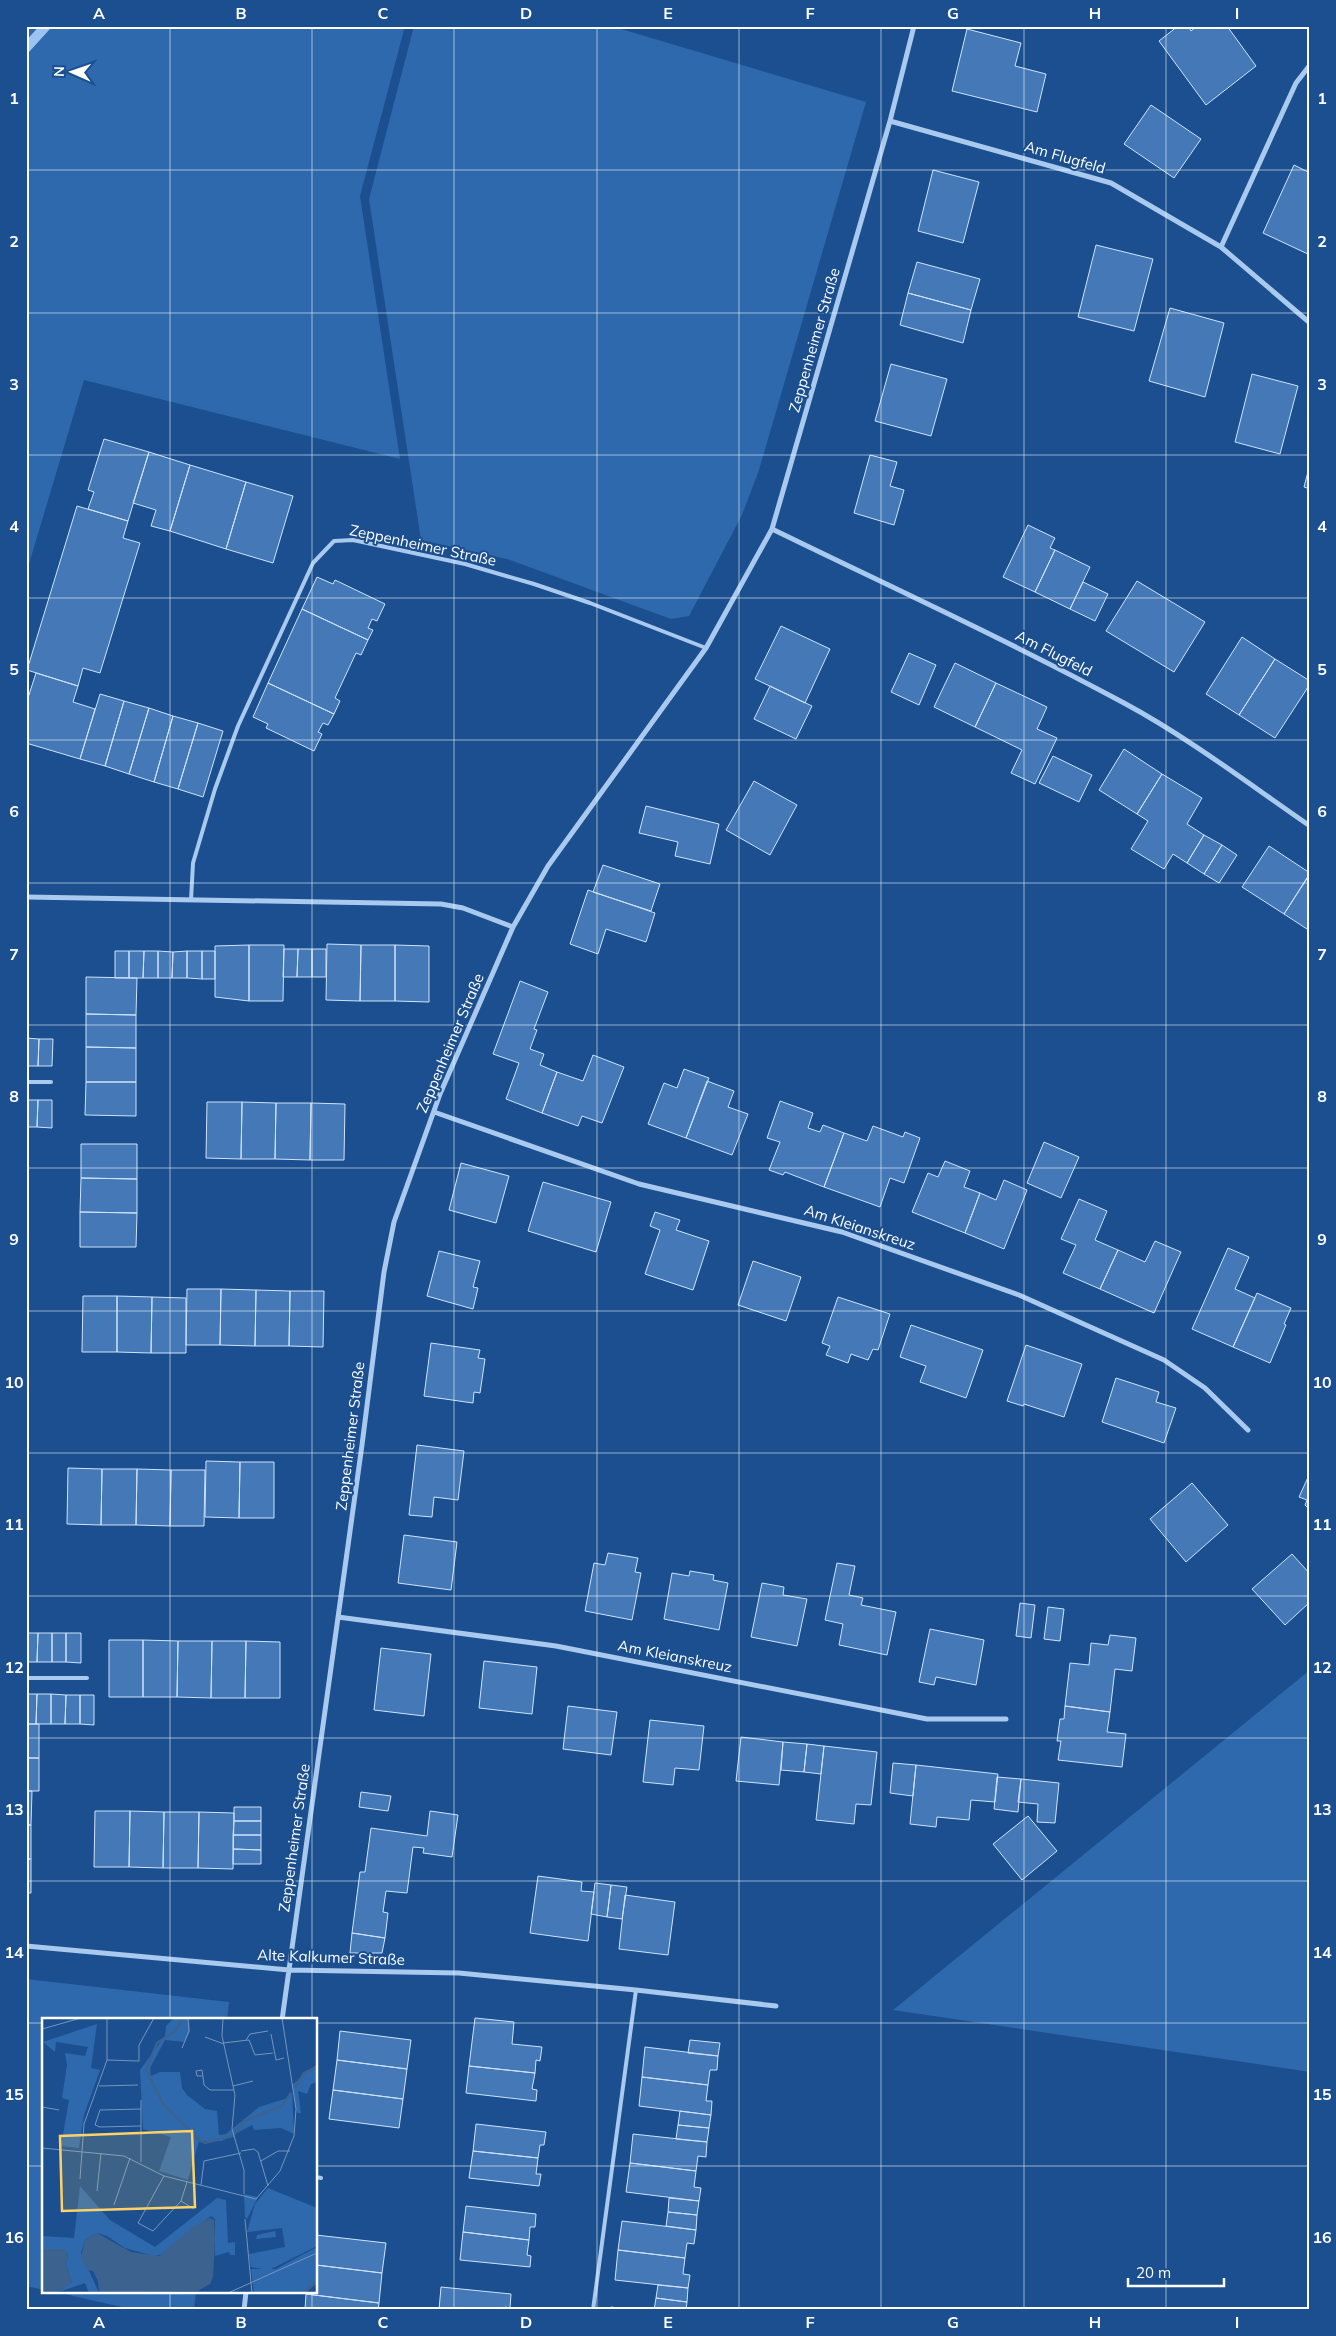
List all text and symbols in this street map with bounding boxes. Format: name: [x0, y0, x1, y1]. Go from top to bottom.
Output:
text: A: [93, 3, 105, 23]
text: B: [235, 3, 247, 23]
text: C: [378, 3, 389, 23]
text: D: [520, 3, 532, 23]
text: E: [663, 3, 673, 23]
text: F: [805, 3, 815, 23]
text: G: [947, 3, 959, 23]
text: H: [1089, 3, 1101, 23]
text: I: [1235, 3, 1239, 23]
north arrow: [48, 48, 98, 98]
text: N: [50, 66, 68, 77]
text: 1: [9, 88, 19, 108]
text: 1: [1317, 88, 1327, 108]
street label: Am Flugfeld: [1022, 136, 1108, 178]
text: 2: [9, 231, 19, 251]
text: 2: [1317, 231, 1327, 251]
street label: Zeppenheimer Straße: [784, 265, 844, 415]
text: 3: [9, 374, 19, 394]
text: 3: [1317, 374, 1327, 394]
text: 4: [9, 516, 19, 536]
text: 4: [1317, 516, 1327, 536]
street label: Zeppenheimer Straße: [348, 520, 498, 570]
street label: Am Flugfeld: [1013, 626, 1095, 680]
text: 5: [9, 659, 19, 679]
text: 5: [1317, 659, 1327, 679]
text: 6: [9, 801, 19, 821]
text: 6: [1317, 801, 1327, 821]
text: 7: [9, 944, 19, 964]
text: 7: [1317, 944, 1327, 964]
street label: Zeppenheimer Straße: [412, 970, 488, 1116]
text: 8: [9, 1086, 19, 1106]
text: 8: [1317, 1086, 1327, 1106]
street label: Am Kleianskreuz: [802, 1200, 918, 1254]
text: 9: [9, 1229, 19, 1249]
text: 9: [1317, 1229, 1327, 1249]
street label: Zeppenheimer Straße: [331, 1361, 369, 1511]
text: 10: [4, 1372, 24, 1392]
text: 10: [1312, 1372, 1332, 1392]
text: 11: [4, 1514, 24, 1534]
text: 11: [1312, 1514, 1332, 1534]
street label: Am Kleianskreuz: [616, 1636, 734, 1676]
text: 12: [4, 1657, 24, 1677]
text: 12: [1312, 1657, 1332, 1677]
street label: Zeppenheimer Straße: [274, 1763, 314, 1913]
text: 13: [4, 1799, 24, 1819]
text: 13: [1312, 1799, 1332, 1819]
text: 14: [4, 1942, 24, 1962]
text: 14: [1312, 1942, 1332, 1962]
street label: Alte Kalkumer Straße: [257, 1945, 405, 1969]
inset map: [42, 2018, 318, 2294]
text: 15: [4, 2084, 24, 2104]
text: 15: [1312, 2084, 1332, 2104]
text: 16: [4, 2227, 24, 2247]
text: 16: [1312, 2227, 1332, 2247]
scale bar: [1128, 2256, 1225, 2288]
text: 20 m: [1136, 2263, 1171, 2282]
text: A: [93, 2312, 105, 2332]
text: B: [235, 2312, 247, 2332]
text: C: [378, 2312, 389, 2332]
text: D: [520, 2312, 532, 2332]
text: E: [663, 2312, 673, 2332]
text: F: [805, 2312, 815, 2332]
text: G: [947, 2312, 959, 2332]
text: H: [1089, 2312, 1101, 2332]
text: I: [1235, 2312, 1239, 2332]

